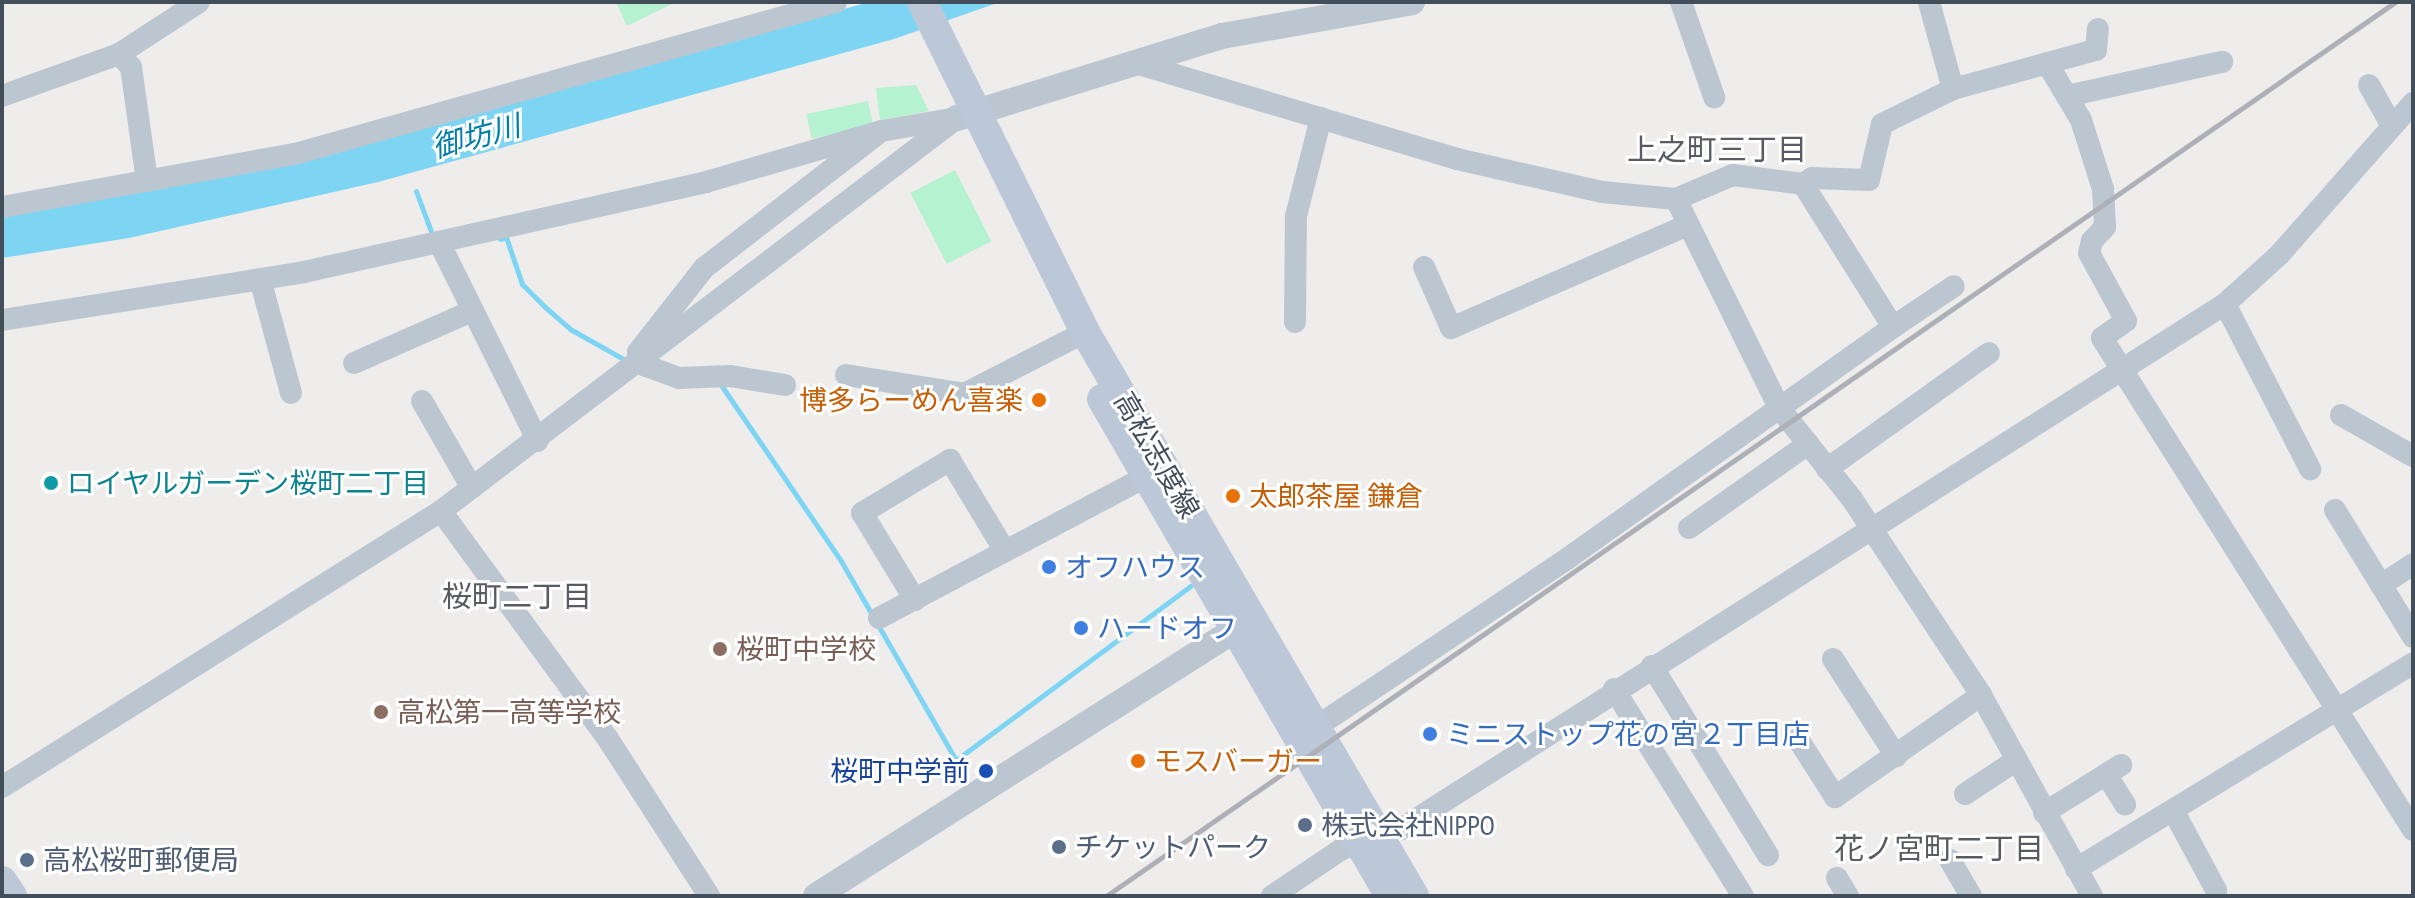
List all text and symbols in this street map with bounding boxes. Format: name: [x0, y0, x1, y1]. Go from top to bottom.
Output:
water label: 御坊川: [428, 107, 524, 165]
district label: 上之町三丁目: [1627, 131, 1807, 167]
place label: 博多らーめん喜楽: [799, 383, 1023, 417]
street label: 高松志度線: [1107, 386, 1207, 524]
marker: 博多らーめん喜楽: [1030, 391, 1048, 409]
place label: ロイヤルガーデン桜町二丁目: [67, 466, 431, 500]
marker: ロイヤルガーデン桜町二丁目: [42, 474, 60, 492]
place label: 太郎茶屋 鎌倉: [1249, 479, 1423, 513]
marker: 太郎茶屋 鎌倉: [1224, 487, 1242, 505]
place label: オフハウス: [1065, 550, 1205, 584]
marker: オフハウス: [1040, 558, 1058, 576]
district label: 桜町二丁目: [442, 578, 592, 614]
place label: ハードオフ: [1097, 611, 1237, 645]
marker: ハードオフ: [1072, 619, 1090, 637]
place label: 桜町中学校: [736, 632, 876, 666]
marker: 桜町中学校: [711, 640, 729, 658]
place label: 高松第一高等学校: [397, 695, 621, 729]
marker: 高松第一高等学校: [372, 703, 390, 721]
place label: ミニストップ花の宮２丁目店: [1446, 717, 1810, 751]
marker: ミニストップ花の宮２丁目店: [1421, 725, 1439, 743]
place label: モスバーガー: [1154, 744, 1322, 778]
marker: モスバーガー: [1129, 752, 1147, 770]
place label: 桜町中学前: [830, 754, 970, 788]
marker: 桜町中学前: [977, 762, 995, 780]
place label: 株式会社NIPPO: [1321, 808, 1495, 842]
marker: 株式会社NIPPO: [1296, 816, 1314, 834]
place label: チケットパーク: [1075, 830, 1271, 864]
district label: 花ノ宮町二丁目: [1834, 830, 2044, 866]
marker: チケットパーク: [1050, 838, 1068, 856]
place label: 高松桜町郵便局: [43, 843, 239, 877]
marker: 高松桜町郵便局: [18, 851, 36, 869]

